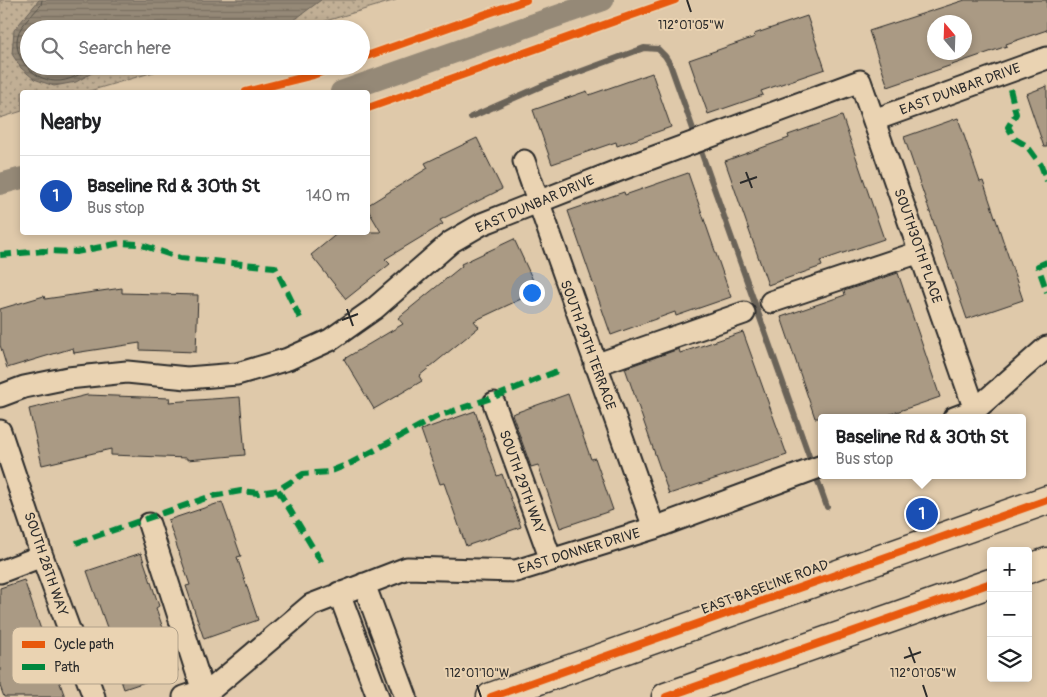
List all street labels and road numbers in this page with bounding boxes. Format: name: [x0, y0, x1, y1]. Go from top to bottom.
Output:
street label: EAST DUNBAR DRIVE: [897, 59, 1023, 119]
street label: EAST DUNBAR DRIVE: [473, 171, 597, 237]
street label: SOUTH30TH PLACE: [890, 186, 946, 306]
street label: SOUTH 29TH TERRACE: [557, 278, 619, 412]
street label: SOUTH 29TH WAY: [495, 428, 549, 536]
street label: SOUTH 28TH WAY: [20, 510, 72, 618]
street label: EAST DONNER DRIVE: [516, 524, 642, 578]
street label: EAST BASELINE ROAD: [699, 556, 831, 618]

